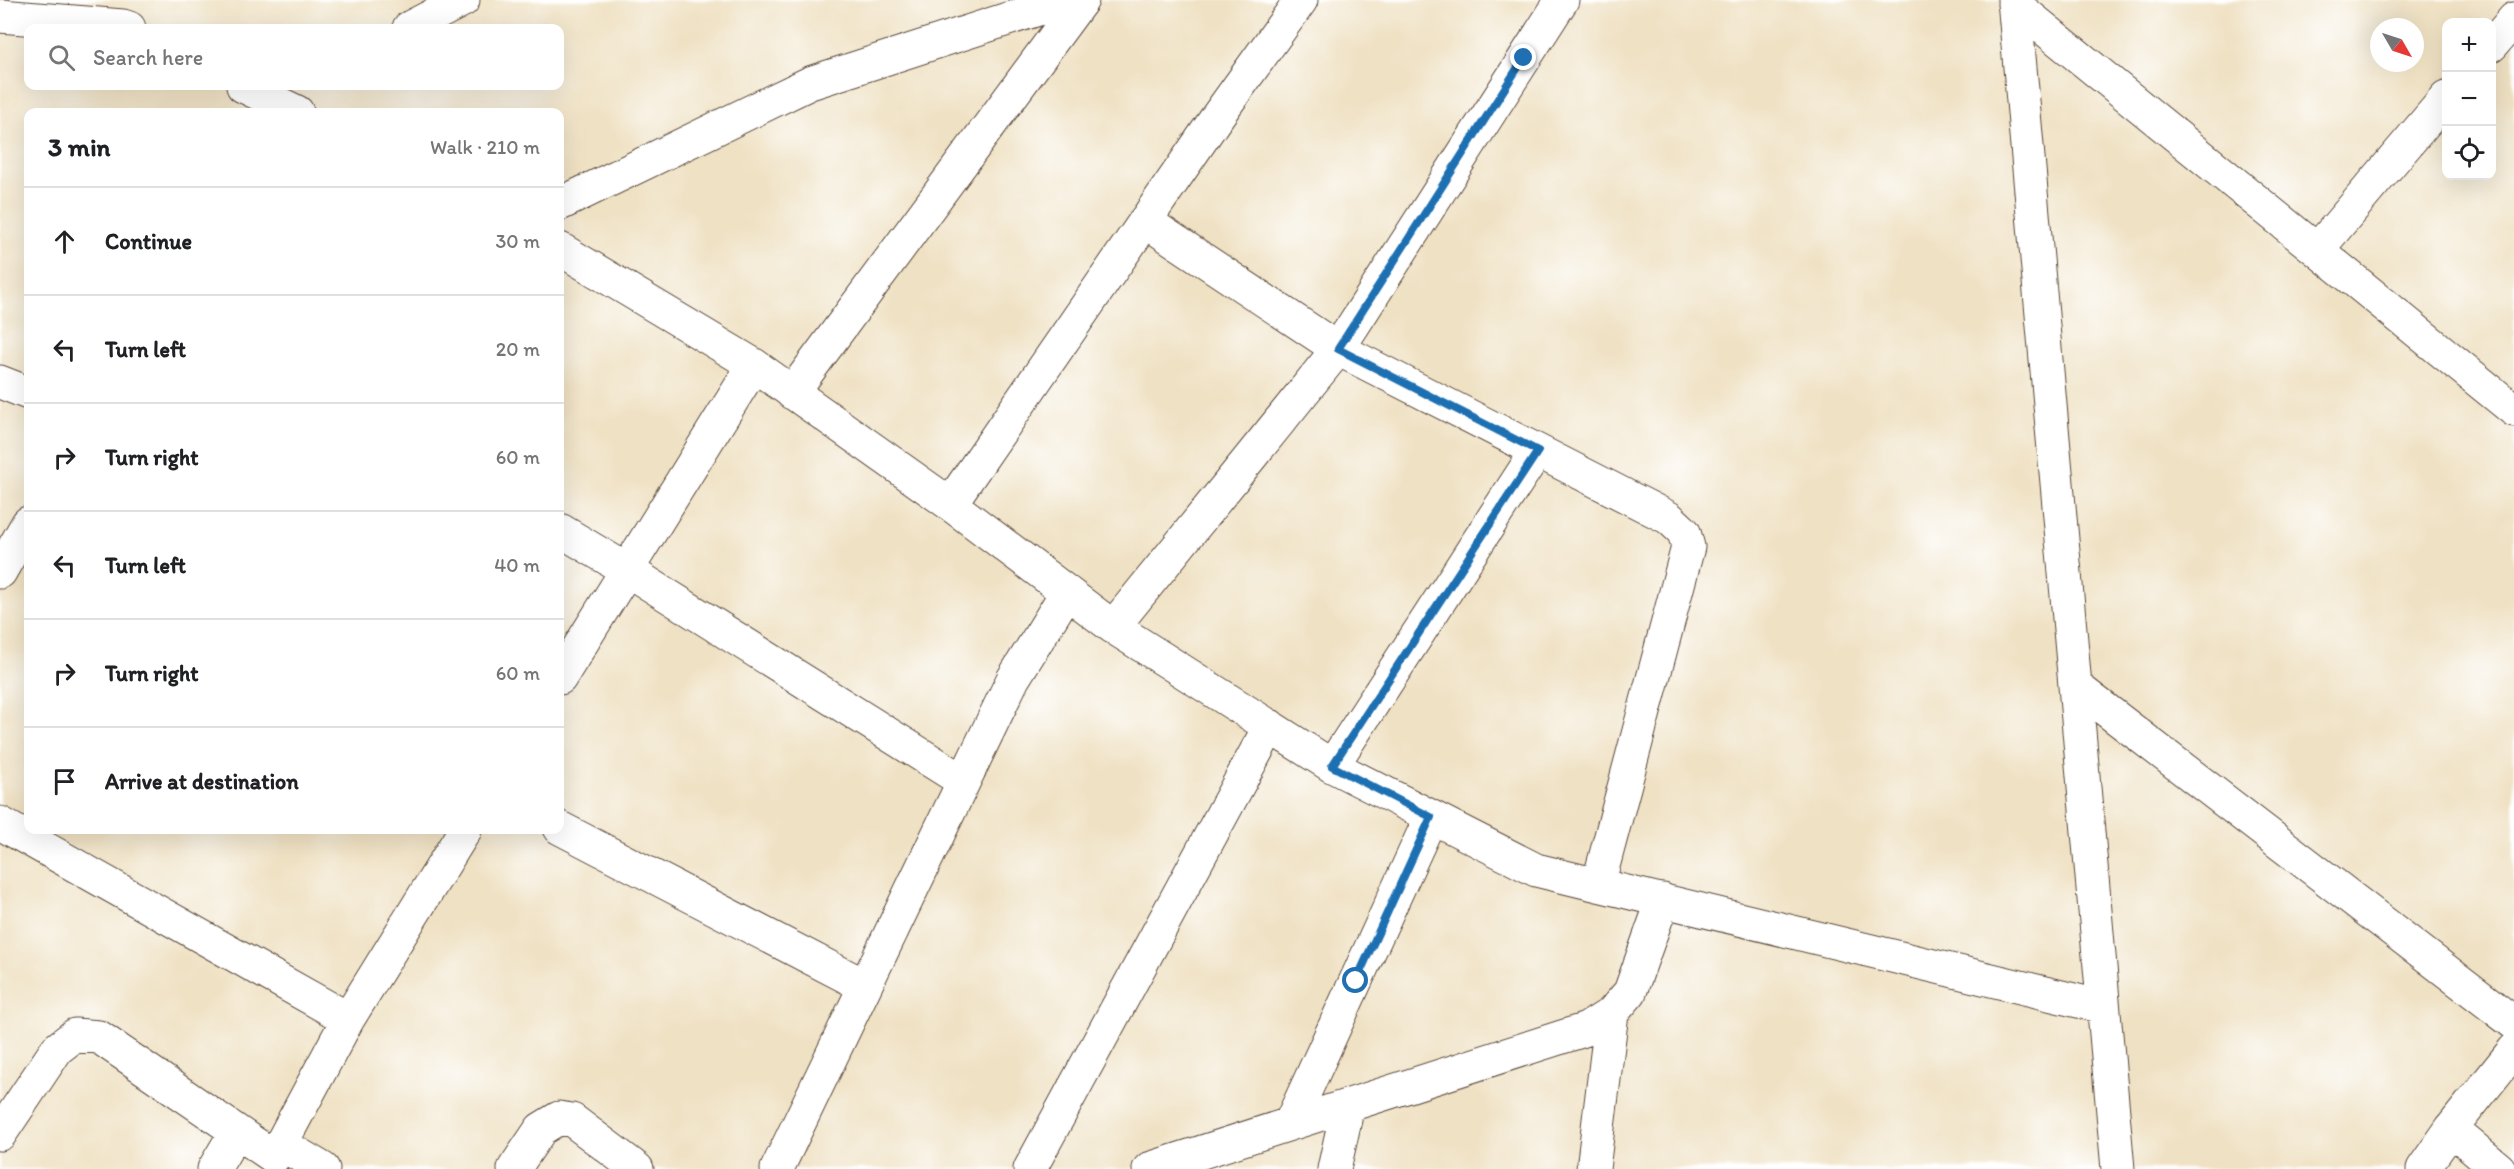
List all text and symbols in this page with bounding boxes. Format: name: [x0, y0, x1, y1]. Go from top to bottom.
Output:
north arrow: [2370, 18, 2424, 72]
map controls: [2442, 18, 2496, 180]
button: +: [2442, 18, 2496, 72]
search box: [24, 24, 564, 90]
icon: search: [45, 41, 78, 74]
text: Search here: [93, 44, 203, 71]
route end: [1510, 44, 1536, 70]
button: −: [2442, 72, 2496, 126]
button: locate: [2442, 126, 2496, 180]
text: 3 min: [48, 131, 110, 163]
text: Walk · 210 m: [430, 135, 540, 159]
icon: ahead: [48, 225, 81, 258]
text: Continue: [105, 228, 192, 255]
text: 30 m: [495, 229, 540, 253]
icon: left: [48, 333, 81, 366]
text: Turn left: [105, 336, 186, 363]
text: 20 m: [496, 337, 540, 361]
icon: right: [48, 441, 81, 474]
text: Turn right: [105, 444, 199, 471]
text: 60 m: [496, 445, 540, 469]
icon: left: [48, 549, 81, 582]
text: Turn left: [105, 552, 186, 579]
text: 40 m: [494, 553, 540, 577]
icon: right: [48, 657, 81, 690]
text: Turn right: [105, 660, 199, 687]
text: 60 m: [496, 661, 540, 685]
icon: arrive: [48, 765, 81, 798]
text: Arrive at destination: [105, 768, 299, 795]
route start: [1342, 967, 1368, 993]

